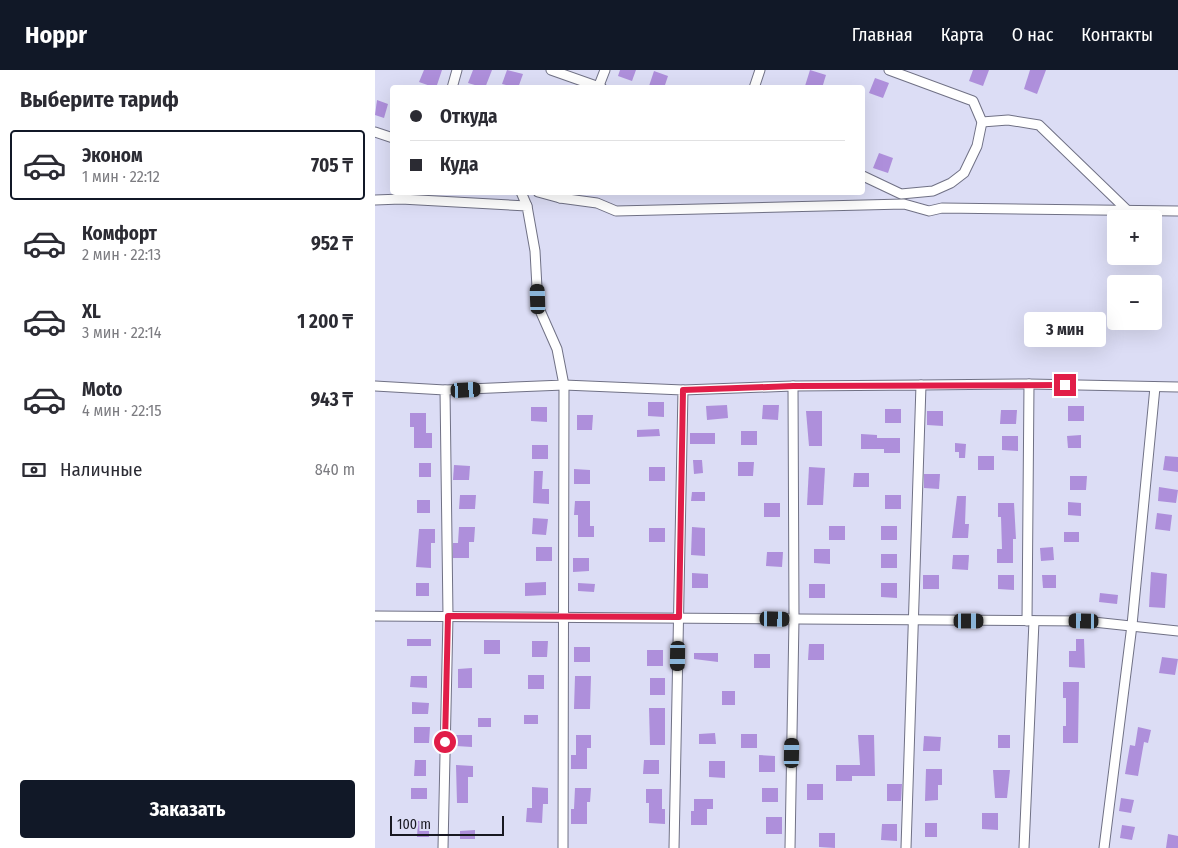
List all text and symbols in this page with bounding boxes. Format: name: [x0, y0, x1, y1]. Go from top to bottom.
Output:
text: Hoppr: [25, 21, 87, 49]
text: Главная: [852, 24, 913, 46]
text: Карта: [941, 24, 984, 46]
text: О нас: [1012, 24, 1053, 46]
text: Контакты: [1081, 24, 1153, 46]
text: Выберите тариф: [20, 86, 179, 113]
text: Откуда: [440, 105, 497, 128]
icon: car: [22, 143, 67, 188]
text: Эконом: [82, 144, 143, 167]
text: Куда: [440, 153, 478, 176]
text: 705 ₸: [311, 154, 353, 177]
text: 1 мин · 22:12: [82, 167, 160, 186]
map controls: [1107, 210, 1162, 330]
button: +: [1107, 210, 1162, 265]
icon: car: [22, 221, 67, 266]
text: Комфорт: [82, 222, 157, 245]
text: 952 ₸: [311, 232, 353, 255]
text: 2 мин · 22:13: [82, 245, 161, 264]
button: −: [1107, 275, 1162, 330]
car: [529, 284, 546, 314]
icon: car: [22, 299, 67, 344]
text: XL: [82, 300, 101, 323]
text: 1 200 ₸: [297, 310, 353, 333]
callout: 3 мин: [1024, 312, 1106, 348]
text: 3 мин: [1046, 320, 1084, 339]
text: 3 мин · 22:14: [82, 323, 162, 342]
route end: [1054, 374, 1076, 396]
icon: car: [22, 377, 67, 422]
text: Moto: [82, 378, 122, 401]
car: [450, 382, 481, 398]
text: 943 ₸: [310, 388, 353, 411]
text: 4 мин · 22:15: [82, 401, 162, 420]
icon: cash: [20, 456, 48, 484]
text: Наличные: [60, 458, 142, 481]
text: 840 m: [315, 460, 355, 479]
car: [759, 611, 790, 627]
car: [1068, 613, 1099, 629]
car: [954, 614, 984, 629]
car: [670, 641, 685, 671]
route start: [434, 731, 456, 753]
car: [784, 738, 799, 768]
button: Заказать: [20, 780, 355, 838]
scale bar: [390, 813, 504, 836]
text: 100 m: [397, 816, 431, 833]

